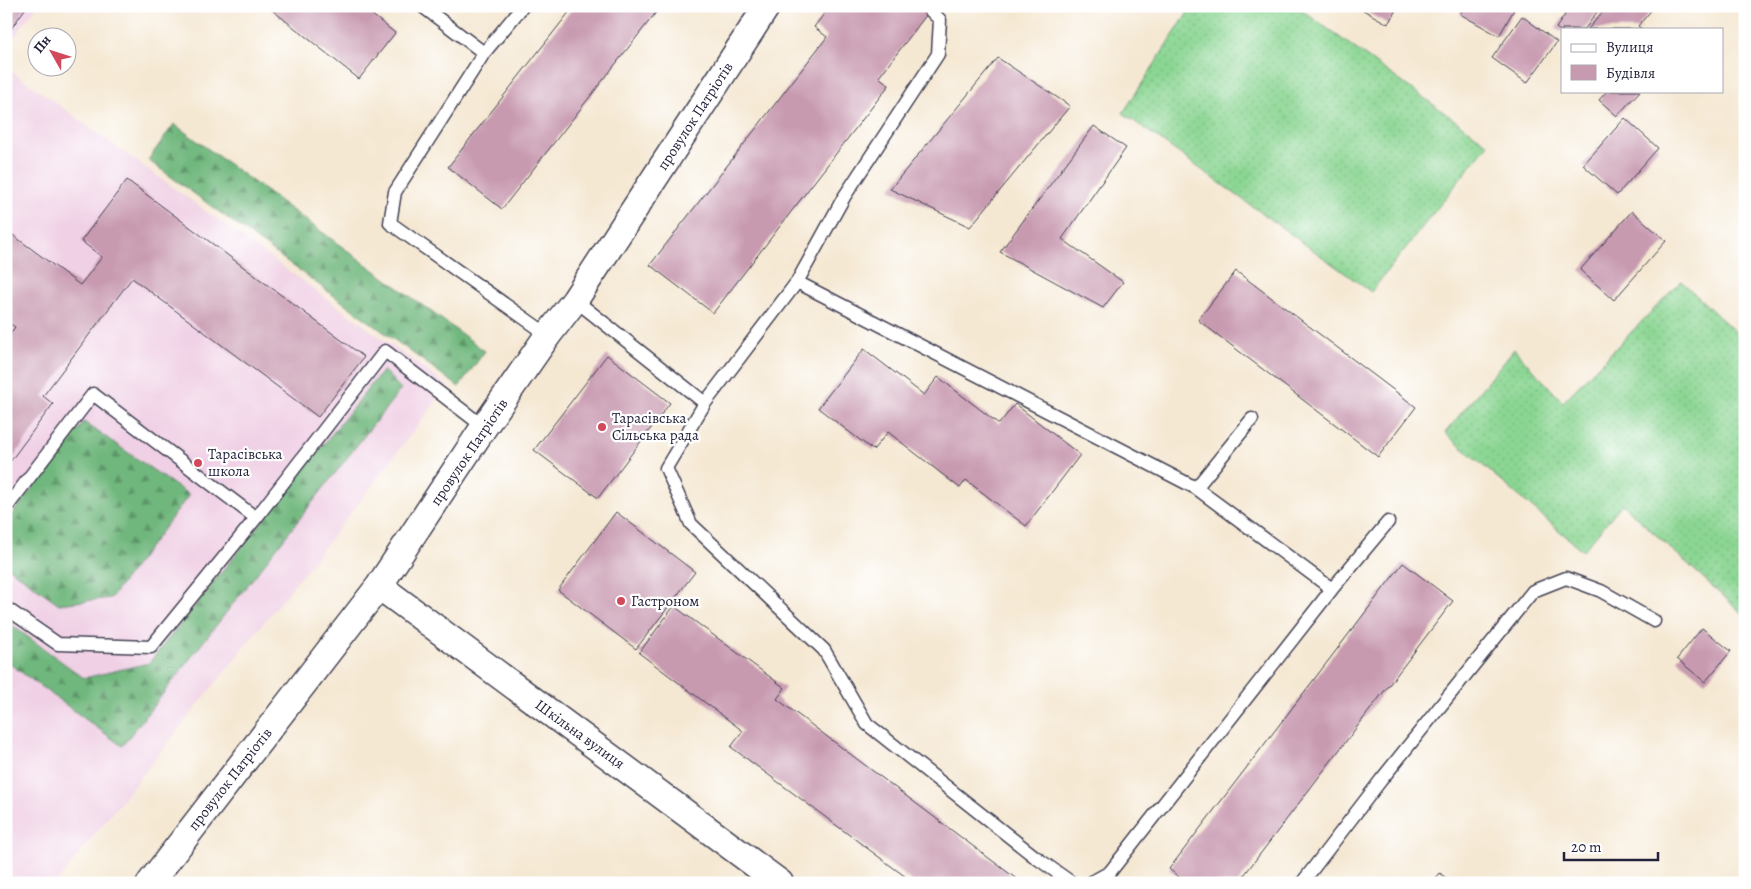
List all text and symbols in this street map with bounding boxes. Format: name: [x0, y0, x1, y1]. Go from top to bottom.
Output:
north arrow: [28, 28, 78, 78]
legend: [1561, 28, 1724, 92]
text: Пн: [29, 31, 55, 57]
text: Вулиця: [1606, 37, 1653, 57]
street label: провулок Патріотів: [652, 58, 738, 174]
text: Будівля: [1606, 63, 1655, 83]
street label: провулок Патріотів: [426, 394, 512, 510]
place label: Тарасівська Сільська рада: [612, 408, 699, 445]
marker: Тарасівська Сільська рада: [596, 421, 608, 433]
place label: Тарасівська школа: [208, 444, 283, 481]
marker: Тарасівська школа: [192, 457, 204, 469]
place label: Гастроном: [631, 591, 699, 611]
marker: Гастроном: [615, 595, 627, 607]
street label: Шкільна вулиця: [531, 695, 629, 773]
street label: провулок Патріотів: [184, 723, 276, 835]
scale bar: [1564, 829, 1657, 861]
text: 20 m: [1571, 837, 1602, 857]

